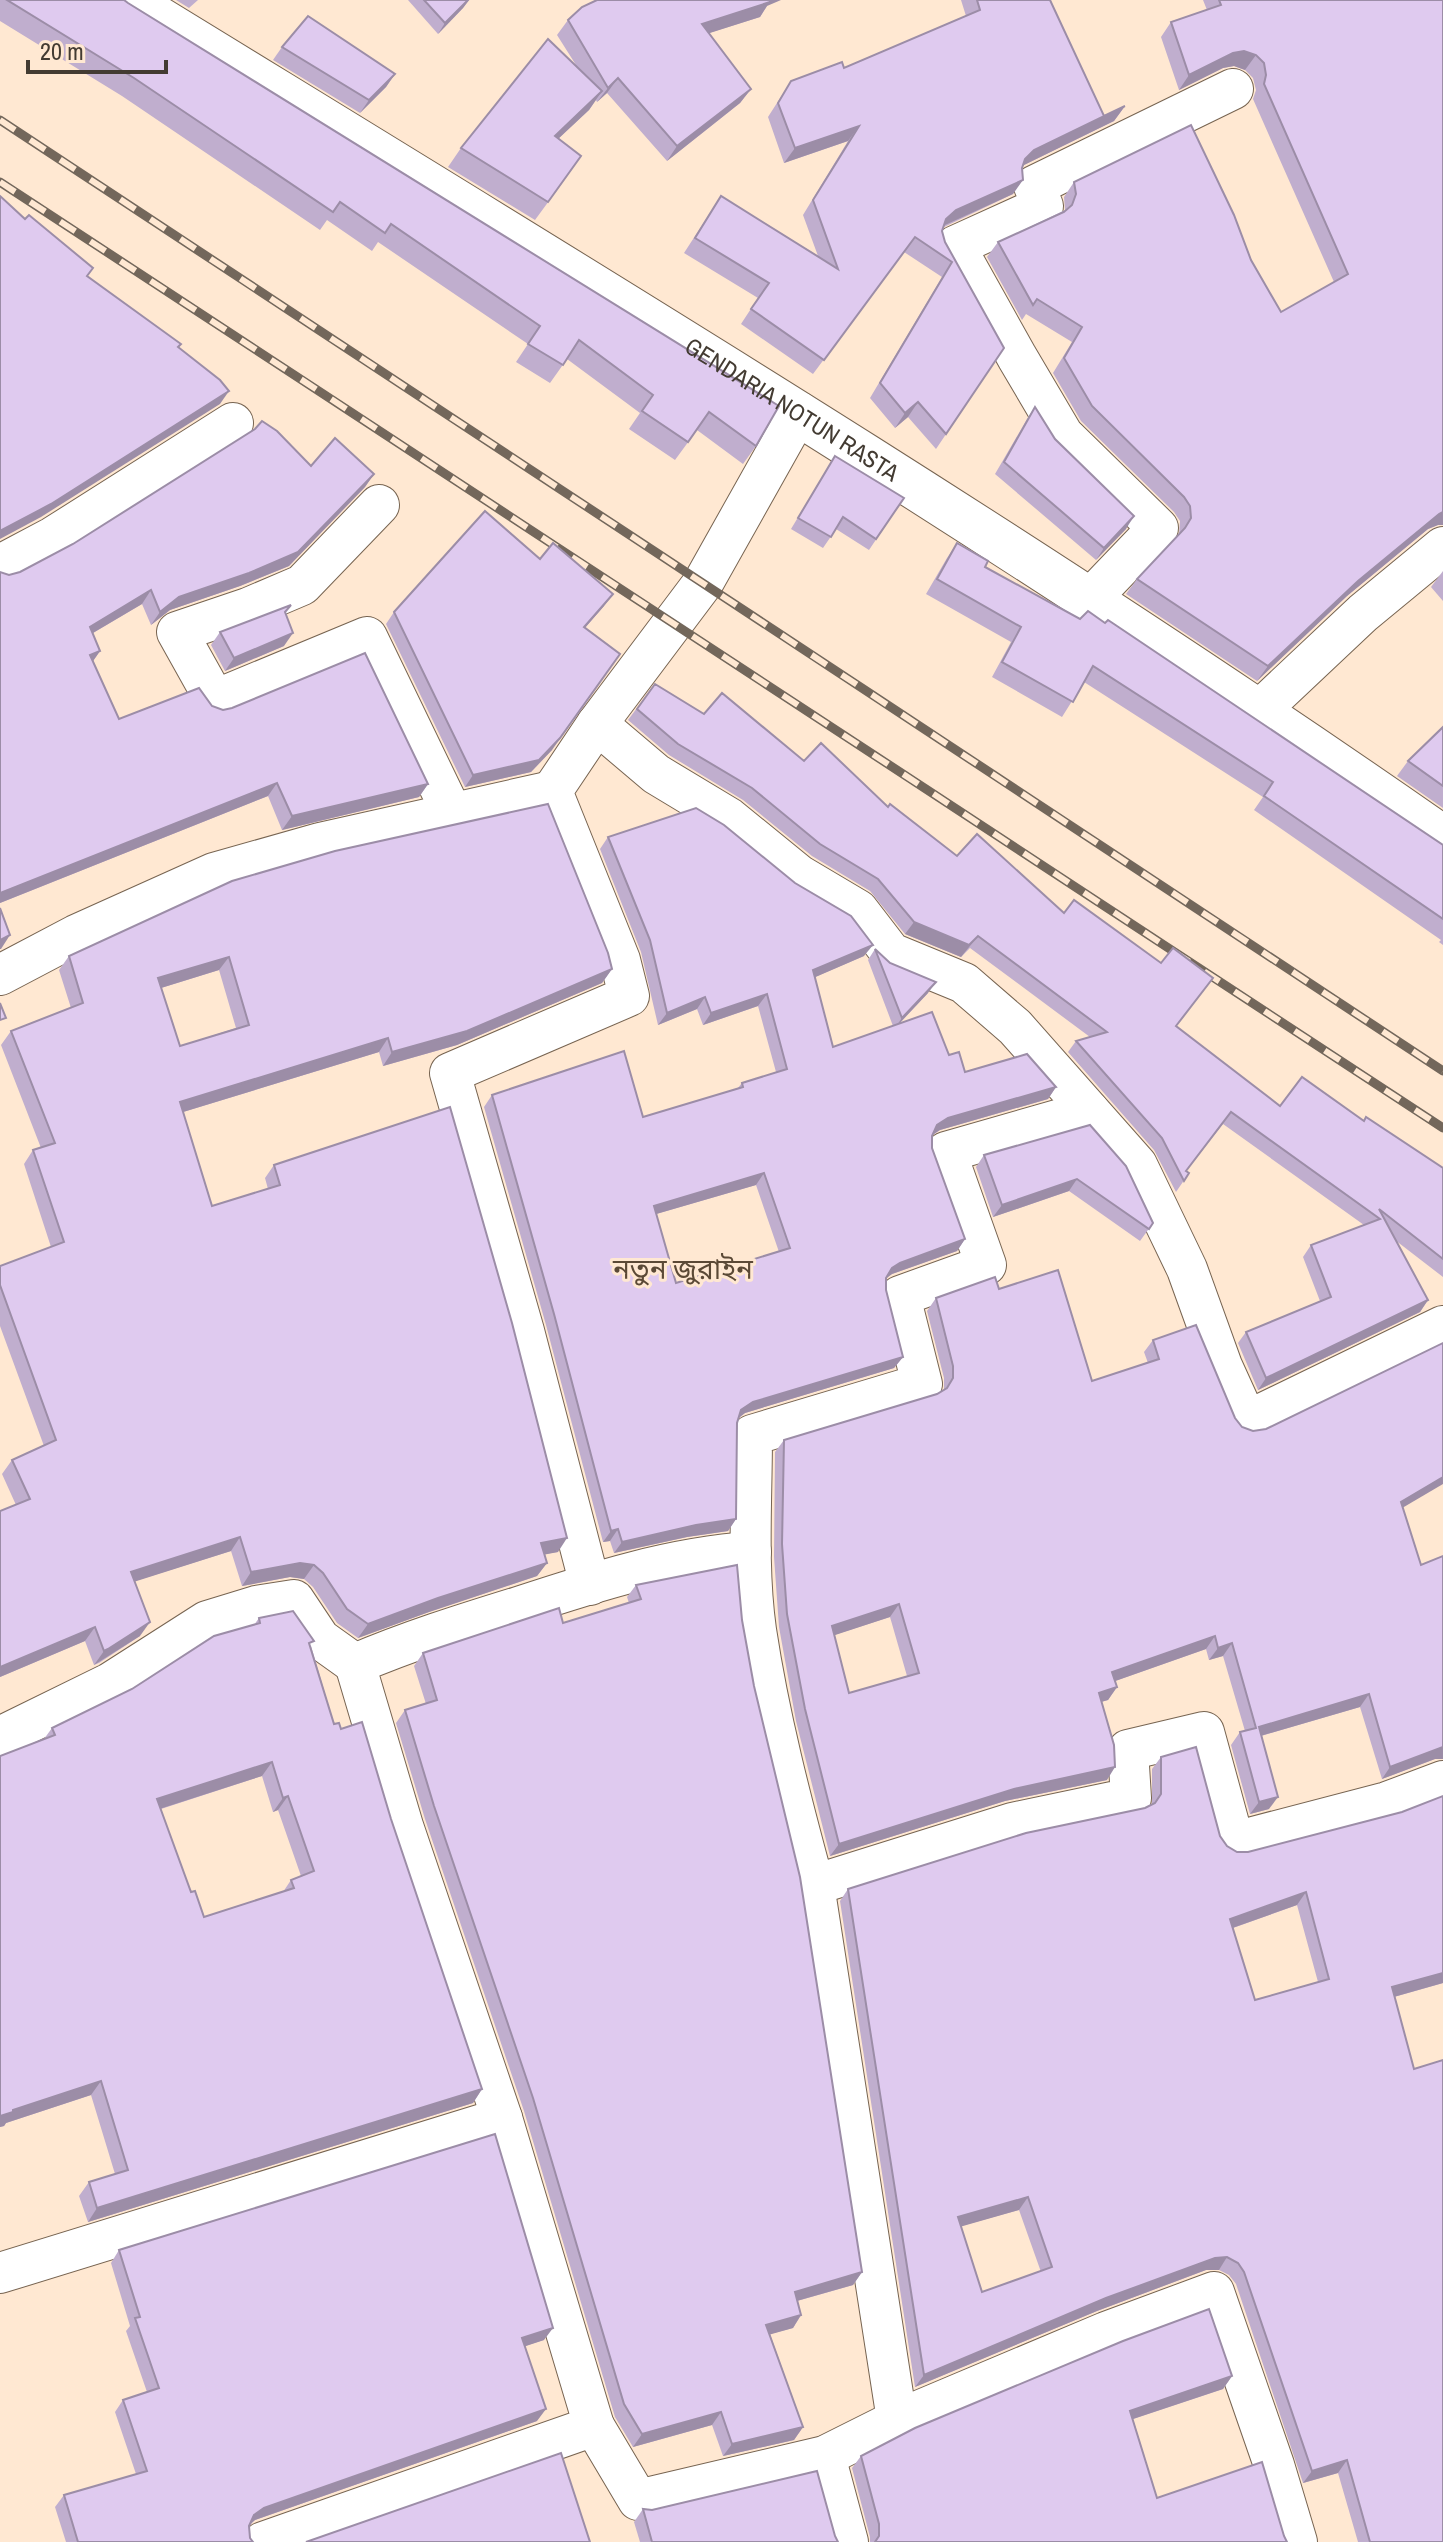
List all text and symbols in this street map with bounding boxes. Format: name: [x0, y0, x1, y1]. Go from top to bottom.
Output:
scale bar: [28, 24, 166, 74]
text: 20 m: [40, 35, 84, 67]
street label: GENDARIA NOTUN RASTA: [679, 330, 906, 489]
district label: নতুন জুরাইন: [612, 1250, 754, 1288]

